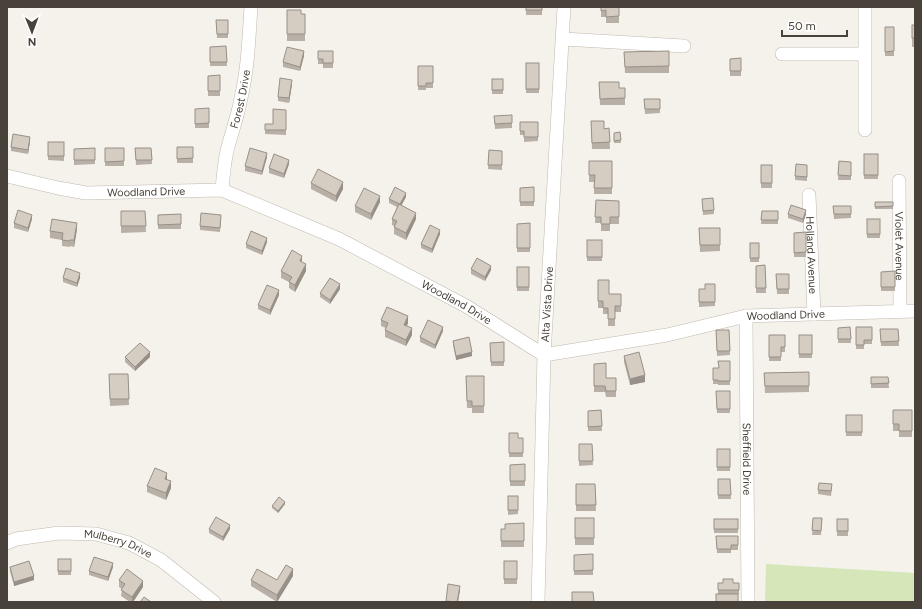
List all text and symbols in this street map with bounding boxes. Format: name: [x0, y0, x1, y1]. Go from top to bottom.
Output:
north arrow: [12, 12, 52, 52]
scale bar: [782, 12, 847, 38]
text: 50 m: [788, 19, 816, 33]
text: N: [28, 35, 37, 48]
street label: Forest Drive: [228, 69, 253, 130]
street label: Woodland Drive: [107, 185, 185, 200]
street label: Violet Avenue: [892, 211, 906, 281]
street label: Holland Avenue: [803, 216, 819, 294]
street label: Alta Vista Drive: [539, 266, 556, 342]
street label: Woodland Drive: [419, 278, 494, 327]
street label: Woodland Drive: [746, 308, 825, 323]
street label: Sheffield Drive: [740, 423, 753, 495]
street label: Mulberry Drive: [84, 527, 154, 561]

